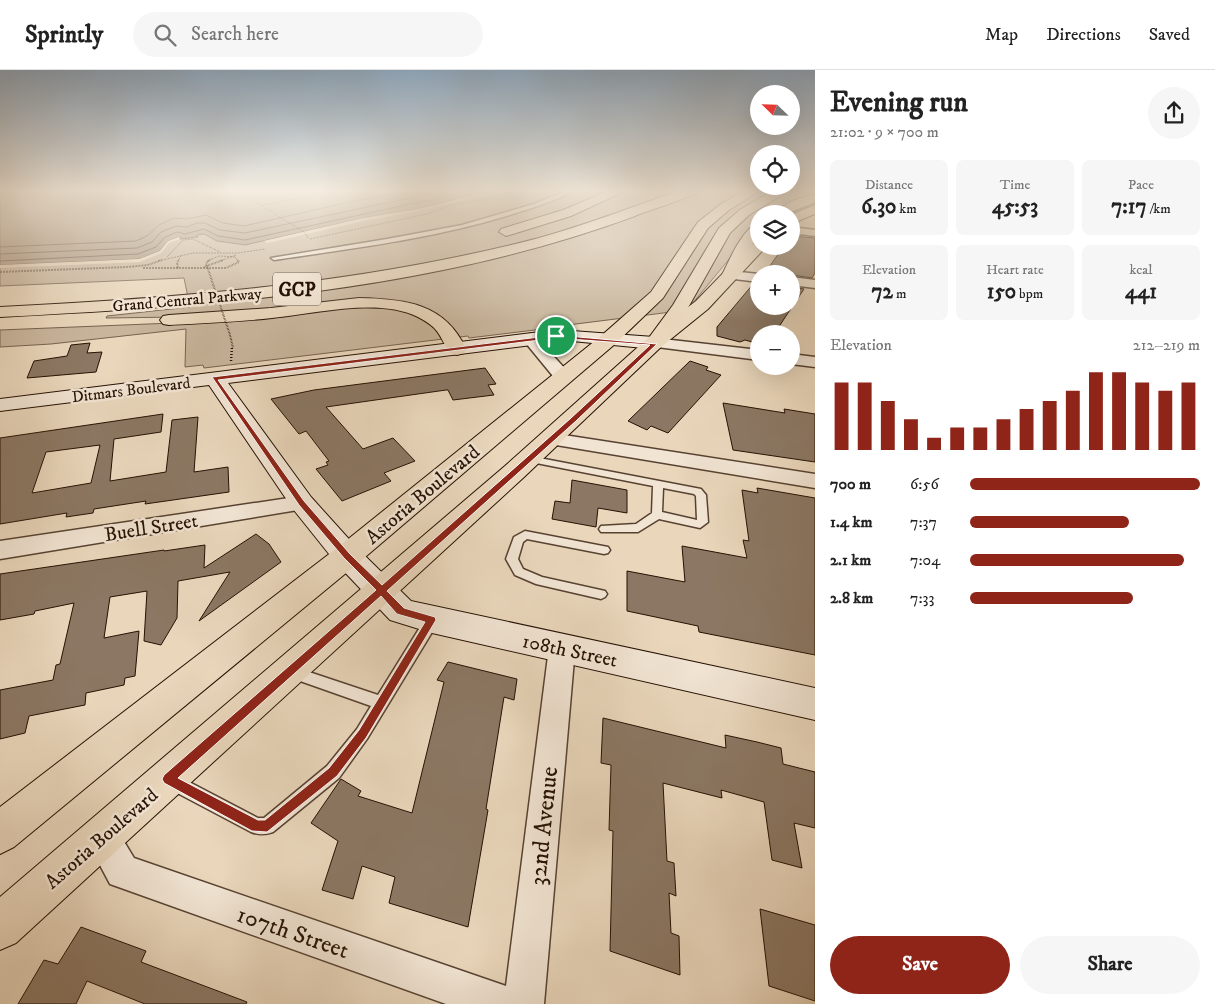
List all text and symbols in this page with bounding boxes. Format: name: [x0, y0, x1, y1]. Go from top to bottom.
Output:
search box: [133, 12, 483, 57]
text: Sprintly: [25, 20, 103, 50]
icon: search: [151, 21, 179, 49]
text: Search here: [191, 23, 279, 46]
text: Map: [985, 24, 1018, 46]
text: Directions: [1046, 24, 1121, 46]
text: Saved: [1149, 24, 1190, 46]
north arrow: [750, 85, 800, 135]
map controls: [750, 85, 800, 375]
text: Evening run: [830, 85, 968, 120]
button: share: [1148, 87, 1200, 139]
text: 21:02 · 9 × 700 m: [830, 122, 939, 142]
button: locate: [750, 145, 800, 195]
text: Distance: [865, 176, 913, 194]
text: Time: [1000, 176, 1030, 194]
text: Pace: [1128, 176, 1154, 194]
text: 6.30: [861, 194, 896, 220]
text: 45:53: [992, 194, 1038, 220]
text: 7:17: [1111, 194, 1147, 220]
text: km: [896, 200, 917, 218]
text: /km: [1147, 200, 1171, 218]
button: layers: [750, 205, 800, 255]
text: Elevation: [862, 261, 916, 279]
text: Heart rate: [986, 261, 1044, 279]
text: kcal: [1130, 261, 1152, 279]
button: +: [750, 265, 800, 315]
road number: GCP: [273, 272, 321, 305]
text: 72: [872, 279, 893, 305]
text: 150: [987, 279, 1016, 305]
text: 441: [1125, 279, 1157, 305]
street label: Grand Central Parkway: [112, 283, 263, 316]
text: m: [893, 285, 906, 303]
text: bpm: [1016, 285, 1043, 303]
pin: [535, 315, 577, 357]
icon: arrive: [542, 322, 570, 350]
button: −: [750, 325, 800, 375]
text: Elevation: [830, 335, 892, 355]
text: 212–219 m: [1133, 335, 1200, 355]
street label: Ditmars Boulevard: [71, 373, 192, 407]
street label: Astoria Boulevard: [361, 440, 485, 550]
text: 700 m: [830, 474, 871, 494]
text: 6:56: [910, 474, 939, 494]
street label: Buell Street: [103, 509, 200, 548]
text: 1.4 km: [830, 512, 872, 532]
text: 7:37: [910, 512, 937, 532]
text: 2.1 km: [830, 550, 871, 570]
text: 7:04: [910, 550, 940, 570]
text: 2.8 km: [830, 588, 873, 608]
text: 7:33: [910, 588, 935, 608]
street label: 108th Street: [520, 629, 620, 674]
street label: 32nd Avenue: [523, 765, 565, 887]
street label: Astoria Boulevard: [40, 783, 164, 895]
street label: 107th Street: [233, 900, 353, 966]
button: Save: [830, 936, 1010, 994]
button: Share: [1020, 936, 1200, 994]

